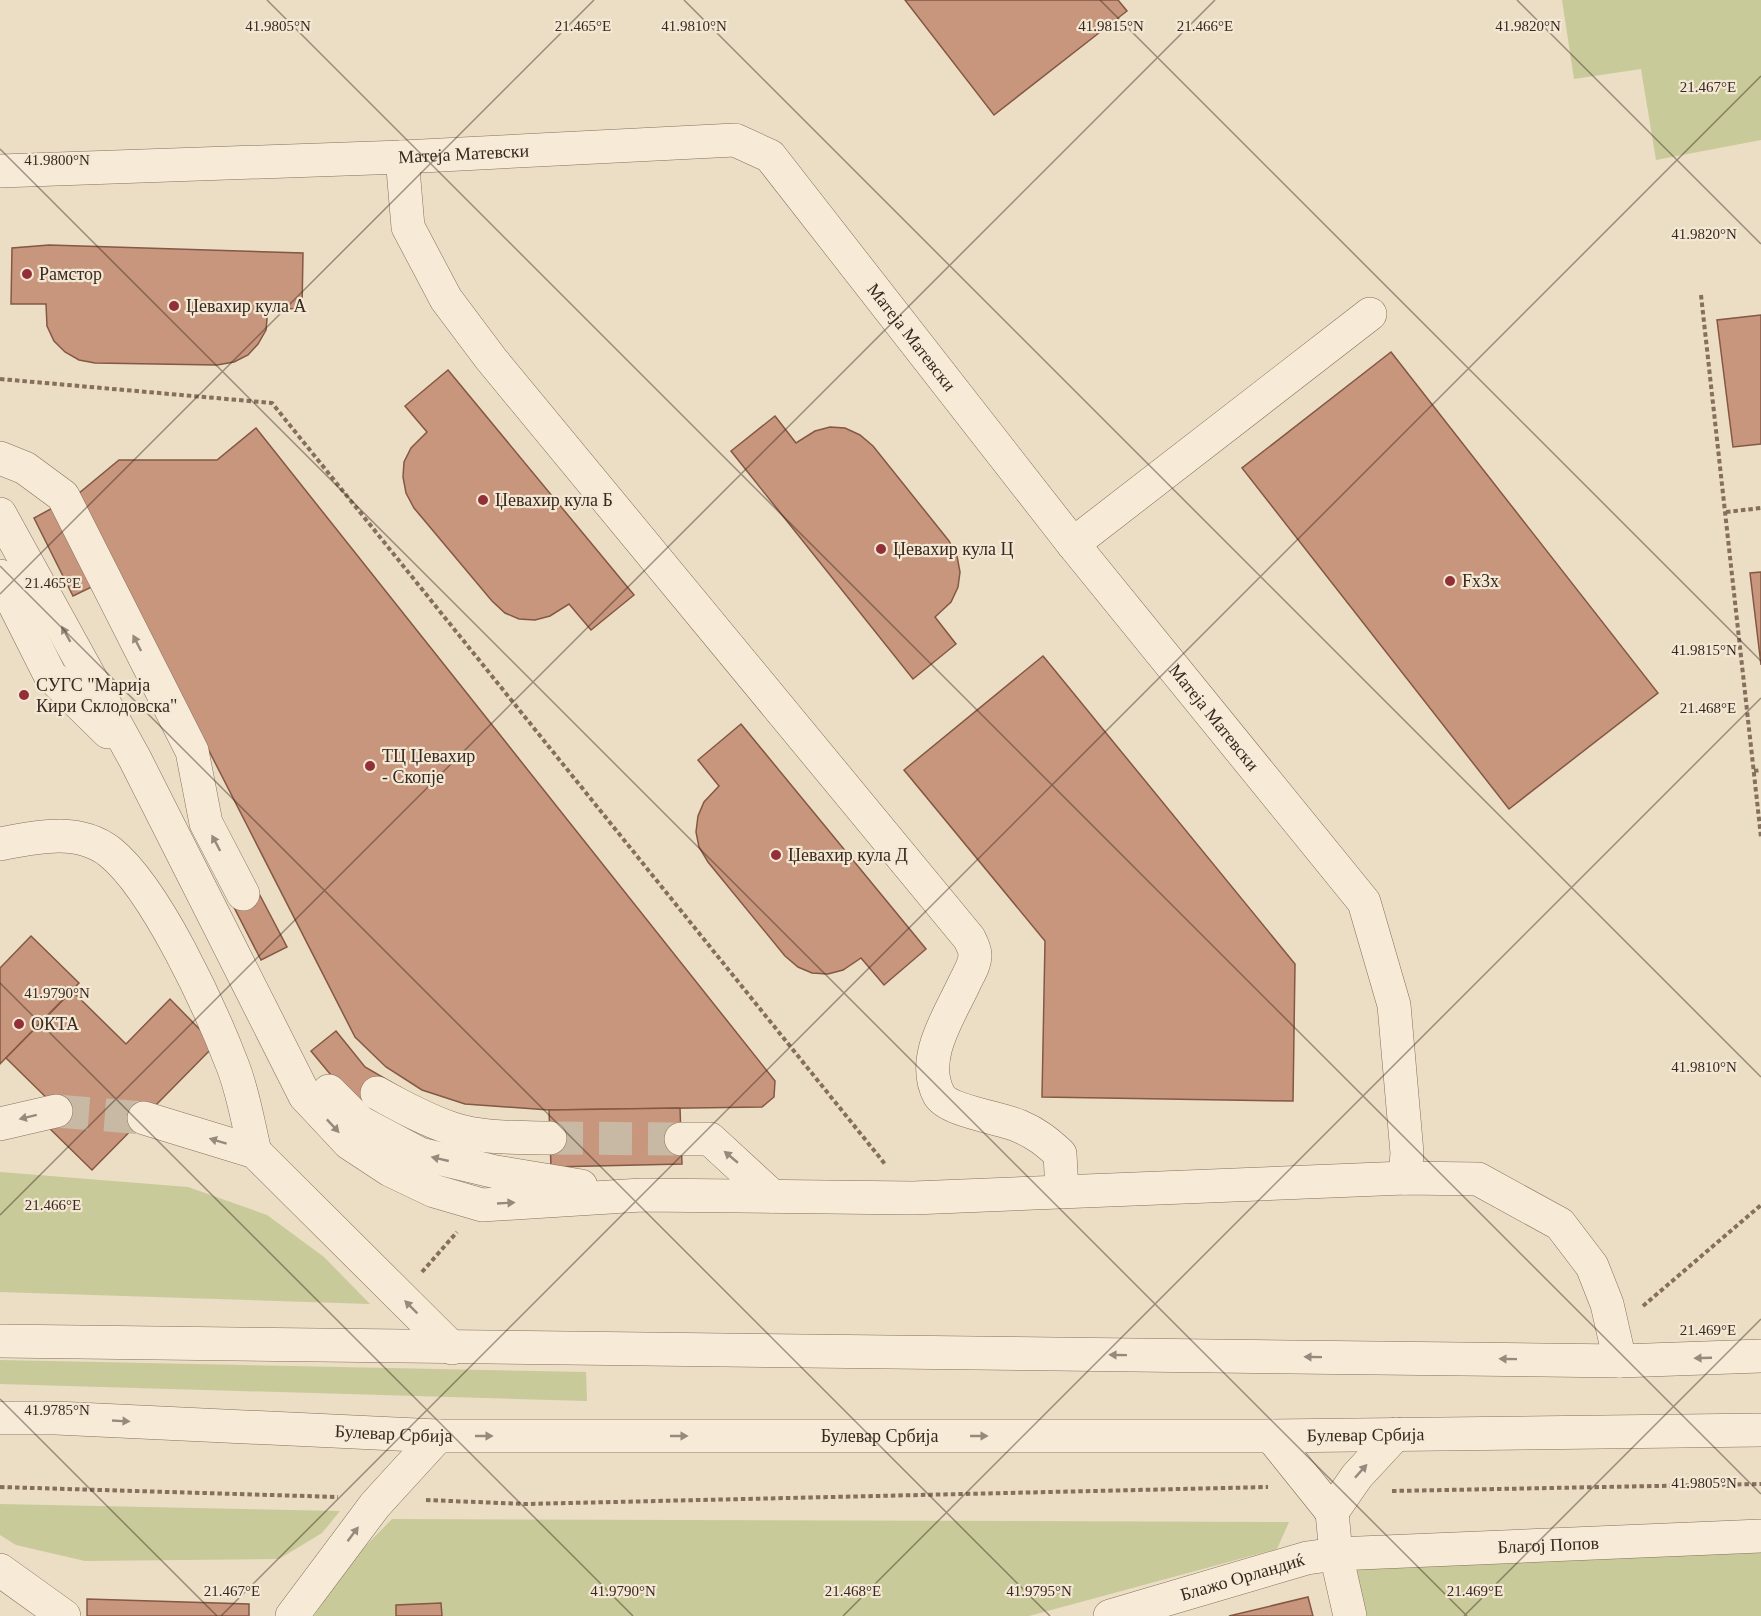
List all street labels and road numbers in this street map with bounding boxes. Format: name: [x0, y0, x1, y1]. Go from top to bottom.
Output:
street label: Матеја Матевски: [398, 141, 530, 167]
street label: Матеја Матевски: [863, 279, 960, 395]
street label: Матеја Матевски: [1165, 660, 1263, 775]
street label: Булевар Србија: [334, 1421, 452, 1446]
street label: Булевар Србија: [1307, 1424, 1425, 1446]
street label: Булевар Србија: [821, 1426, 938, 1446]
street label: Благој Попов: [1497, 1533, 1599, 1557]
street label: Блажо Орландиќ: [1178, 1549, 1307, 1605]

